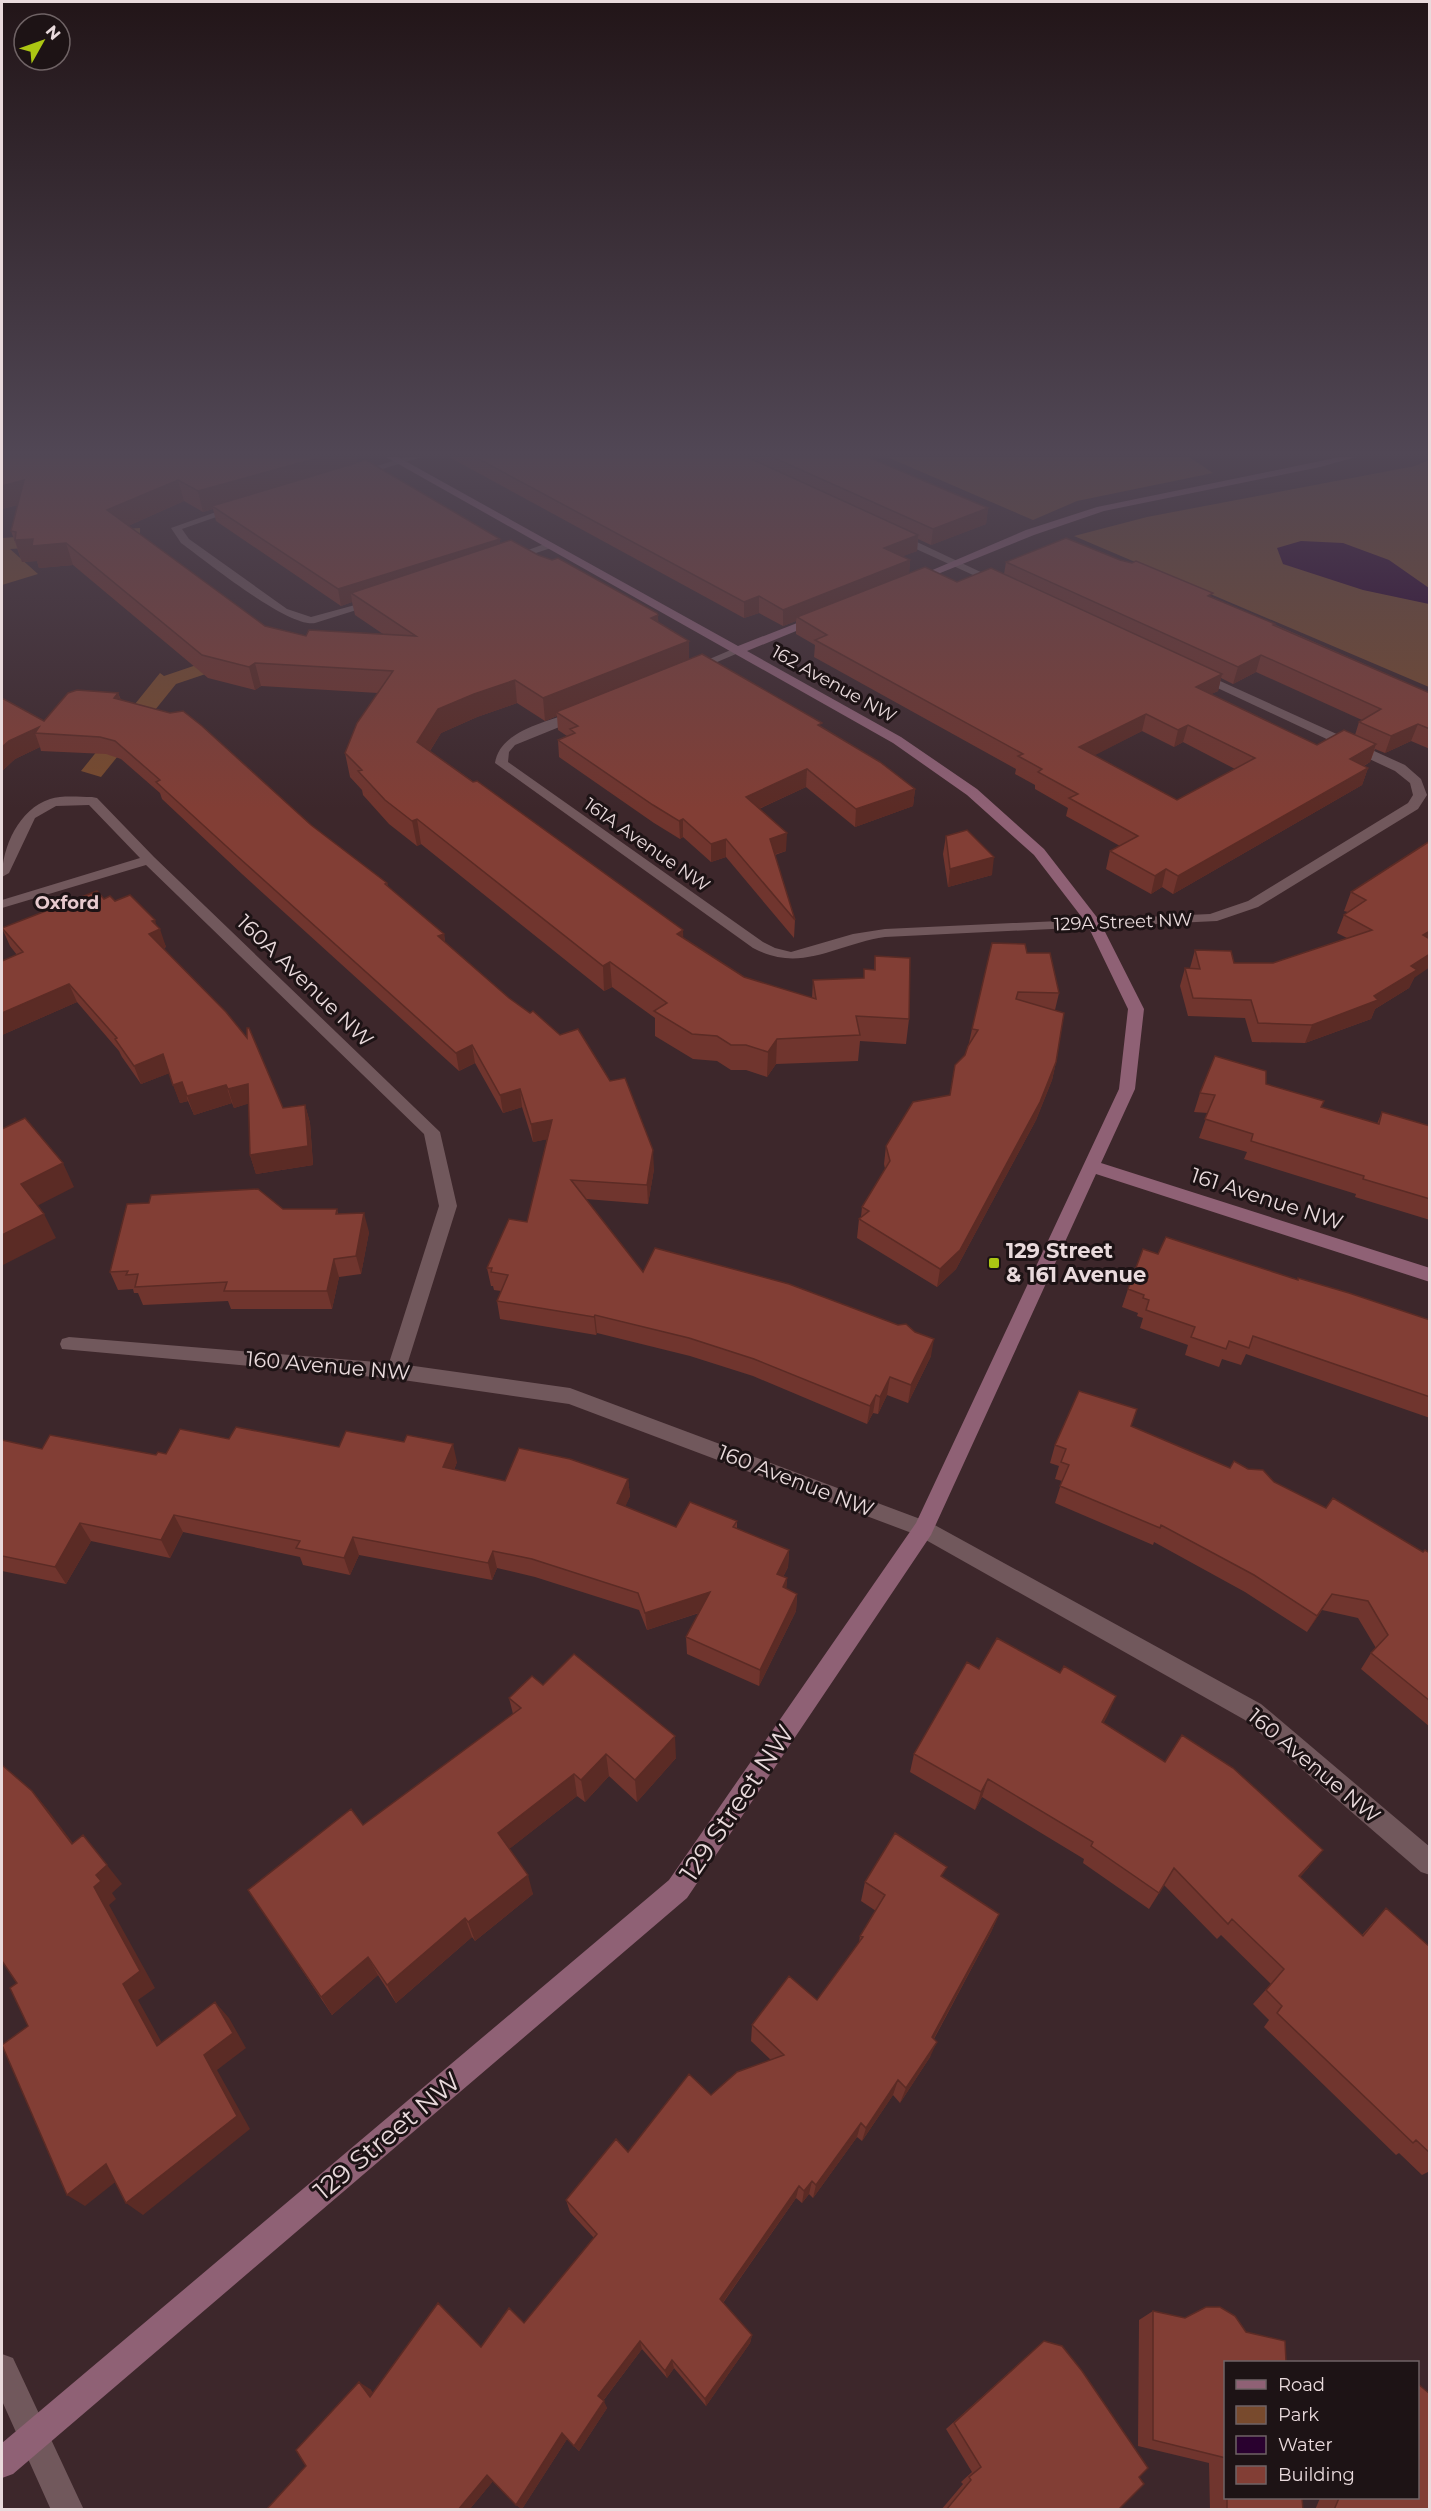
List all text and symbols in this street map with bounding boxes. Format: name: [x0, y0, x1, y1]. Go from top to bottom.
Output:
north arrow: [12, 12, 72, 72]
text: N: [42, 22, 65, 44]
street label: 162 Avenue NW: [768, 641, 900, 727]
street label: 161A Avenue NW: [580, 793, 714, 897]
district label: Oxford: [35, 892, 99, 914]
street label: 160A Avenue NW: [232, 909, 379, 1052]
street label: 129A Street NW: [1053, 909, 1193, 935]
street label: 161 Avenue NW: [1188, 1162, 1346, 1235]
place label: 129 Street & 161 Avenue: [1006, 1238, 1146, 1287]
marker: 129 Street & 161 Avenue: [987, 1256, 1001, 1270]
street label: 160 Avenue NW: [245, 1346, 411, 1385]
street label: 160 Avenue NW: [715, 1439, 878, 1522]
street label: 160 Avenue NW: [1243, 1703, 1385, 1828]
street label: 129 Street NW: [673, 1719, 801, 1887]
street label: 129 Street NW: [307, 2065, 467, 2207]
legend: [1224, 2361, 1419, 2499]
text: Road: [1278, 2374, 1325, 2396]
text: Park: [1278, 2404, 1319, 2426]
text: Water: [1278, 2434, 1333, 2456]
text: Building: [1278, 2464, 1355, 2486]

